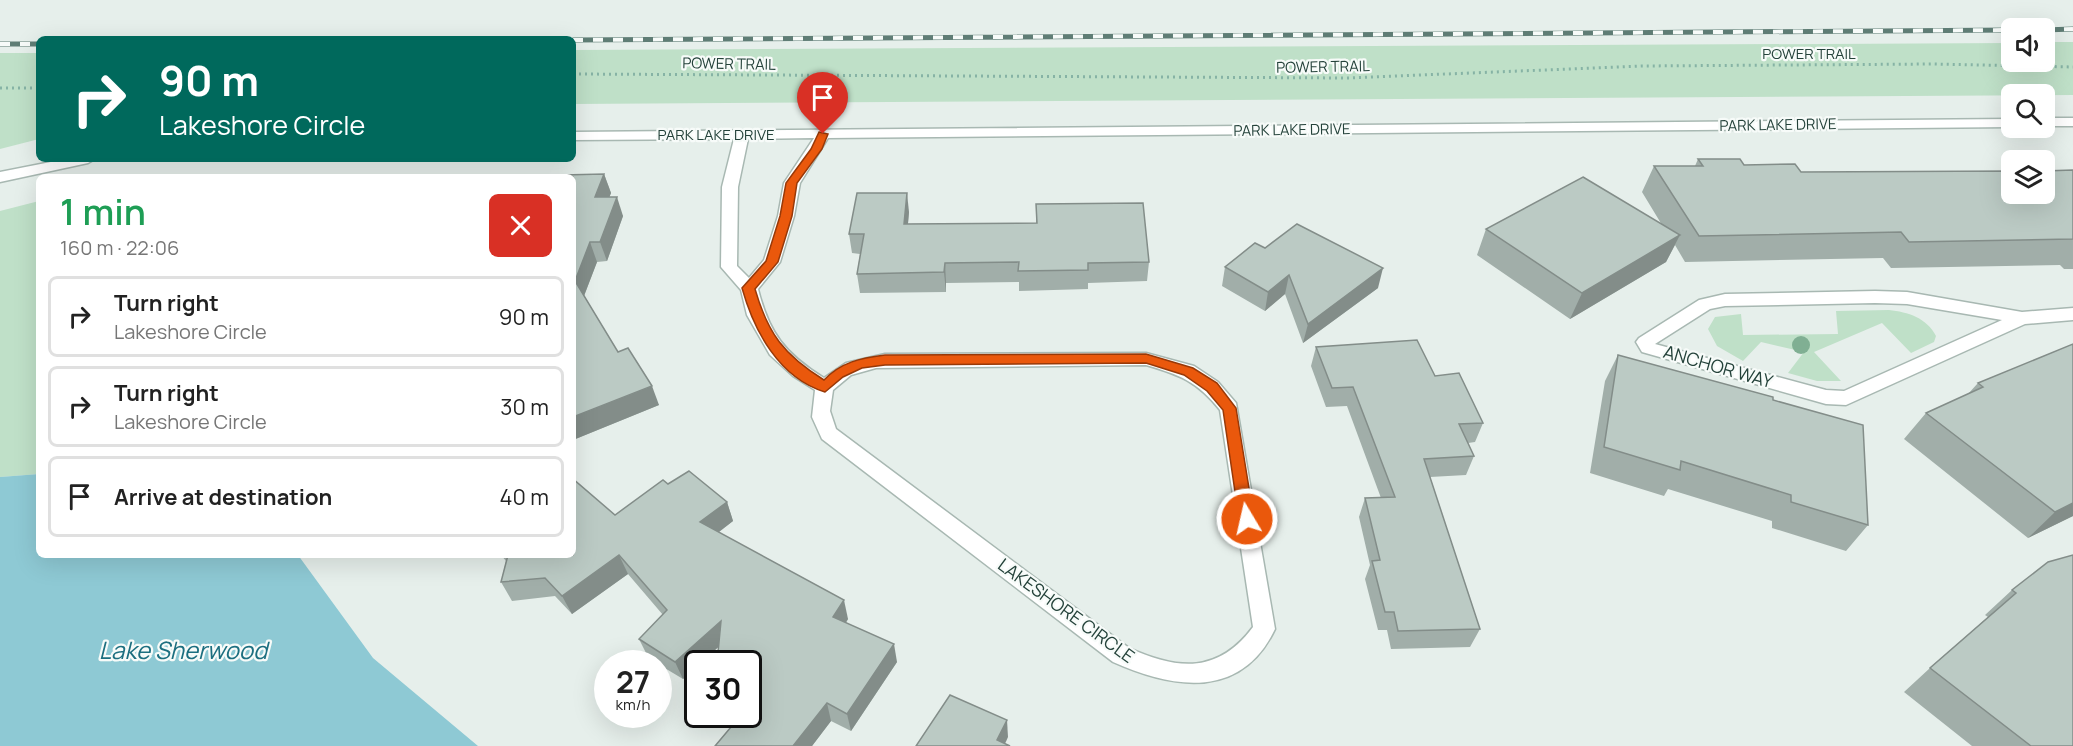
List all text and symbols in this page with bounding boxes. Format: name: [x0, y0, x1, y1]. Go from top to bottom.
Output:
map controls: [2001, 18, 2055, 204]
button: sound: [2001, 18, 2055, 72]
street label: POWER TRAIL: [1762, 43, 1856, 64]
text: 90 m: [159, 51, 259, 109]
street label: POWER TRAIL: [682, 52, 776, 75]
street label: POWER TRAIL: [1276, 55, 1370, 78]
icon: right: [60, 60, 138, 138]
pin: [797, 72, 848, 134]
icon: arrive: [806, 81, 839, 114]
button: search: [2001, 84, 2055, 138]
text: Lakeshore Circle: [159, 106, 365, 143]
street label: PARK LAKE DRIVE: [1719, 113, 1837, 136]
street label: PARK LAKE DRIVE: [1233, 118, 1351, 141]
street label: PARK LAKE DRIVE: [657, 124, 775, 145]
button: layers: [2001, 150, 2055, 204]
text: 1 min: [60, 187, 146, 236]
button: close: [489, 194, 552, 257]
text: 160 m · 22:06: [60, 234, 179, 261]
text: Turn right: [114, 288, 219, 318]
icon: right: [63, 300, 96, 333]
text: 90 m: [499, 302, 549, 332]
text: Lakeshore Circle: [114, 318, 267, 345]
street label: ANCHOR WAY: [1661, 339, 1777, 393]
text: Turn right: [114, 378, 219, 408]
icon: right: [63, 390, 96, 423]
text: 30 m: [500, 392, 549, 422]
text: Lakeshore Circle: [114, 408, 267, 435]
icon: arrive: [63, 480, 96, 513]
text: Arrive at destination: [114, 482, 332, 512]
text: 40 m: [500, 482, 549, 512]
position arrow: [1215, 487, 1279, 551]
street label: LAKESHORE CIRCLE: [993, 552, 1140, 668]
water label: Lake Sherwood: [99, 633, 270, 666]
speed limit sign: 30: [684, 650, 762, 728]
text: 27: [616, 661, 650, 702]
text: km/h: [616, 694, 650, 715]

